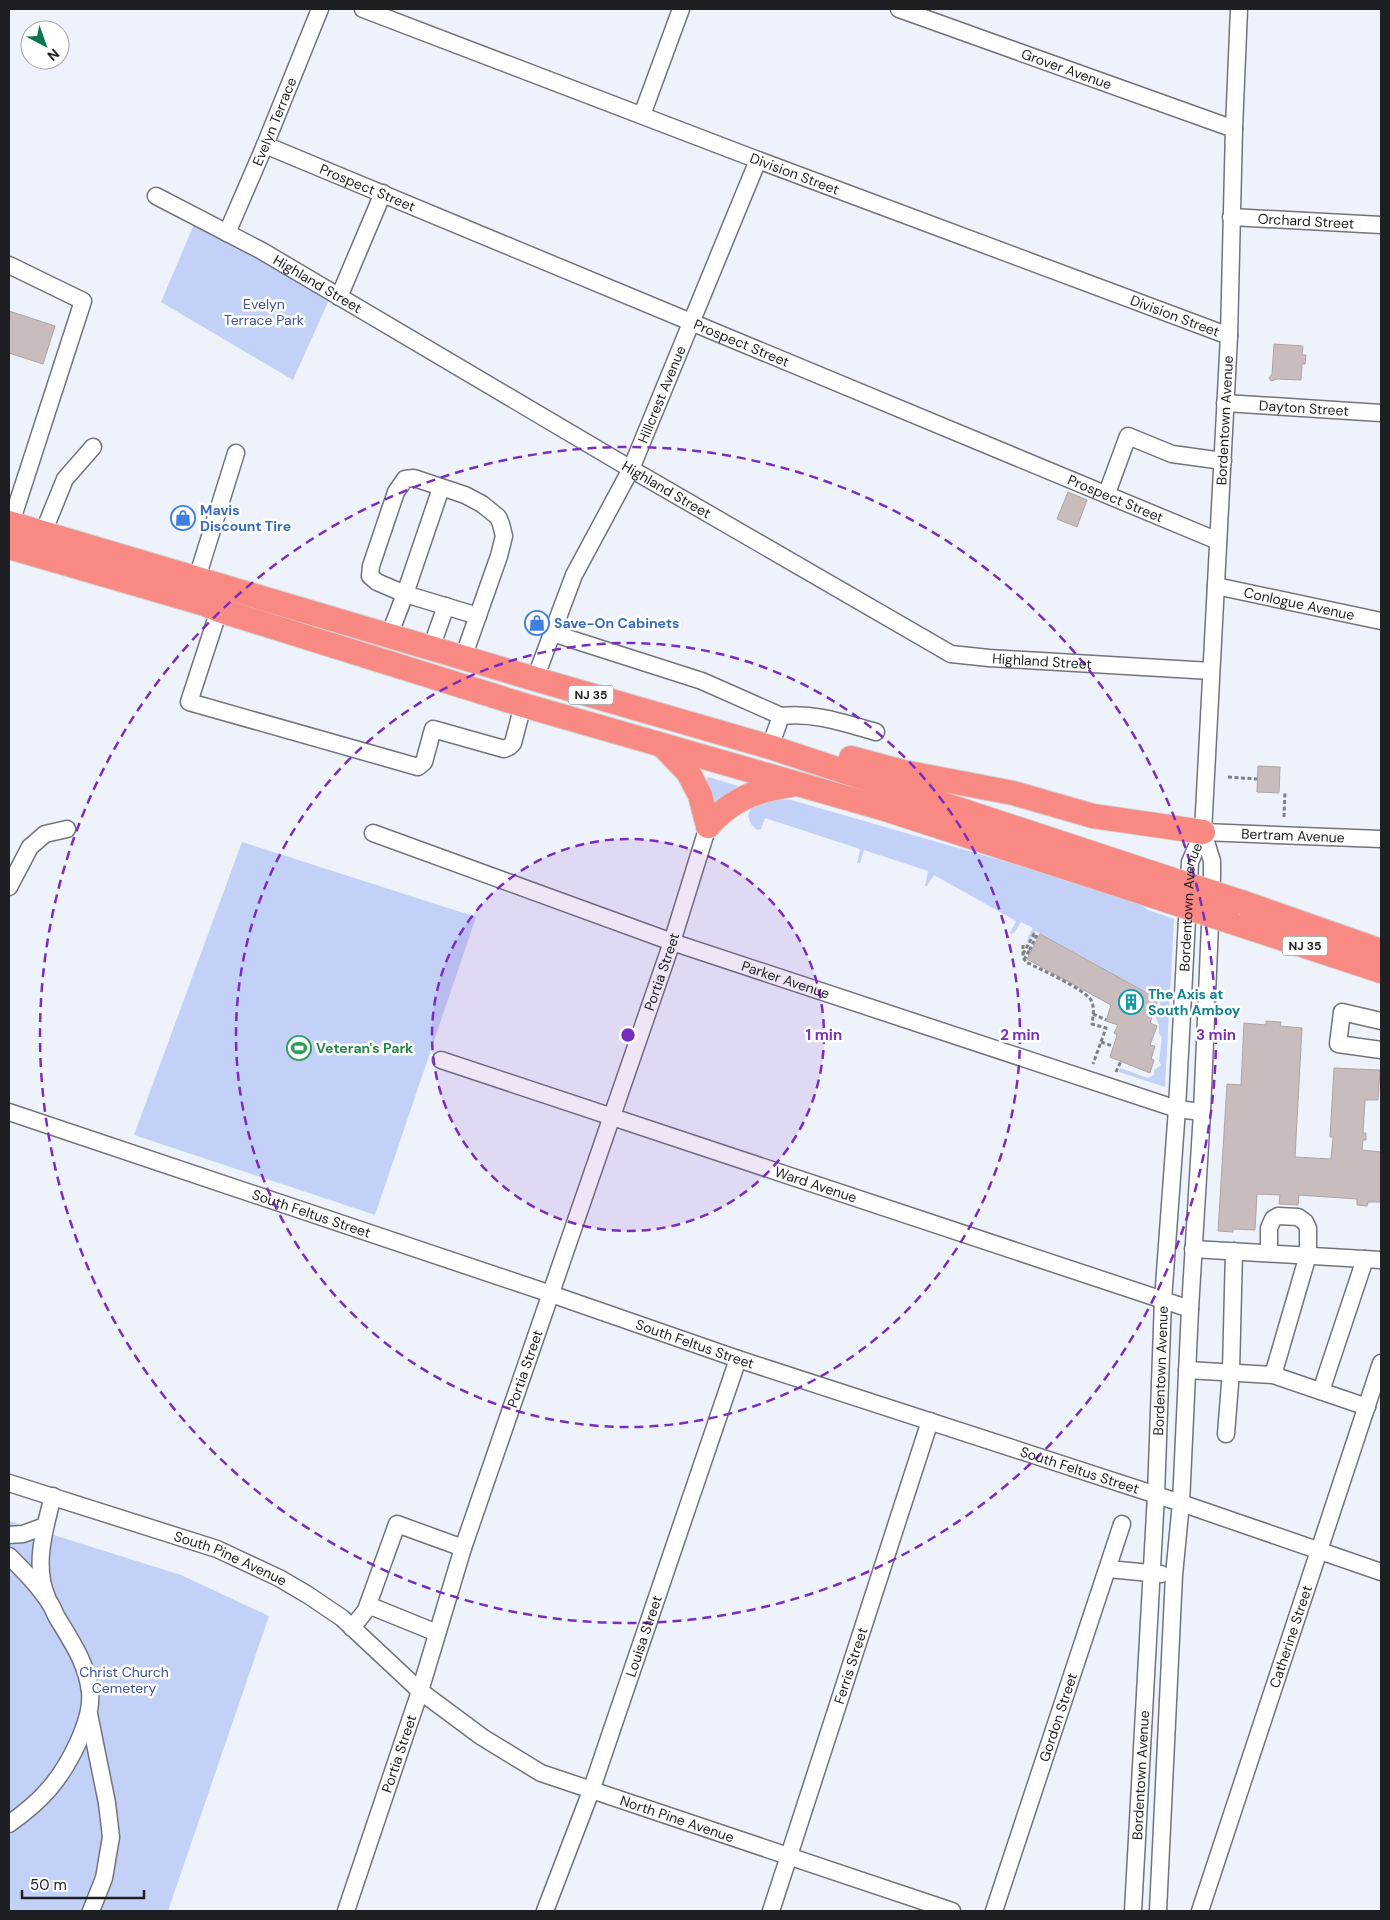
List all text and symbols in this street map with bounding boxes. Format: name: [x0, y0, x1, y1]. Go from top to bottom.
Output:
north arrow: [20, 20, 70, 70]
text: N: [44, 45, 63, 65]
street label: Grover Avenue: [1019, 45, 1114, 94]
street label: Evelyn Terrace: [248, 75, 300, 169]
street label: Division Street: [747, 149, 842, 199]
street label: Prospect Street: [317, 160, 418, 215]
street label: Orchard Street: [1257, 209, 1355, 233]
street label: Highland Street: [270, 251, 365, 317]
street label: Division Street: [1128, 291, 1222, 341]
park label: Evelyn Terrace Park: [224, 295, 304, 329]
street label: Prospect Street: [691, 315, 792, 371]
street label: Hillcrest Avenue: [634, 343, 690, 446]
street label: Bordentown Avenue: [1212, 355, 1237, 486]
street label: Dayton Street: [1258, 396, 1349, 420]
street label: Highland Street: [619, 457, 714, 522]
street label: Prospect Street: [1065, 471, 1166, 526]
place label: Mavis Discount Tire: [200, 501, 291, 535]
shop icon: Mavis Discount Tire: [170, 505, 196, 531]
street label: Conlogue Avenue: [1242, 583, 1356, 624]
shop icon: Save-On Cabinets: [524, 610, 550, 636]
place label: Save-On Cabinets: [554, 614, 679, 632]
street label: Highland Street: [992, 649, 1092, 673]
road number: NJ 35: [568, 686, 614, 704]
street label: Bertram Avenue: [1241, 825, 1345, 847]
street label: Bordentown Avenue: [1175, 840, 1206, 972]
street label: Portia Street: [640, 931, 683, 1013]
road number: NJ 35: [1282, 936, 1328, 956]
street label: Parker Avenue: [739, 957, 832, 1003]
place label: The Axis at South Amboy: [1148, 985, 1241, 1019]
building icon: The Axis at South Amboy: [1118, 989, 1144, 1015]
text: 1 min: [806, 1025, 842, 1045]
text: 2 min: [1000, 1025, 1040, 1045]
text: 3 min: [1196, 1025, 1236, 1045]
centre of rings: [619, 1026, 637, 1044]
sports icon: Veteran's Park: [286, 1035, 312, 1061]
place label: Veteran's Park: [316, 1039, 413, 1057]
street label: Ward Avenue: [772, 1163, 859, 1207]
street label: South Feltus Street: [250, 1185, 373, 1242]
street label: Bordentown Avenue: [1149, 1305, 1172, 1436]
street label: South Feltus Street: [633, 1315, 756, 1373]
street label: Portia Street: [503, 1327, 547, 1410]
street label: South Feltus Street: [1018, 1442, 1141, 1498]
street label: South Pine Avenue: [172, 1527, 290, 1590]
street label: Catherine Street: [1265, 1583, 1316, 1690]
street label: Louisa Street: [621, 1593, 666, 1679]
street label: Ferris Street: [830, 1625, 871, 1706]
park label: Christ Church Cemetery: [79, 1663, 169, 1697]
street label: Gordon Street: [1035, 1671, 1081, 1764]
street label: Bordentown Avenue: [1128, 1710, 1153, 1841]
street label: Portia Street: [377, 1712, 420, 1795]
street label: North Pine Avenue: [618, 1791, 737, 1846]
scale bar: [22, 1868, 145, 1900]
text: 50 m: [30, 1875, 67, 1895]

